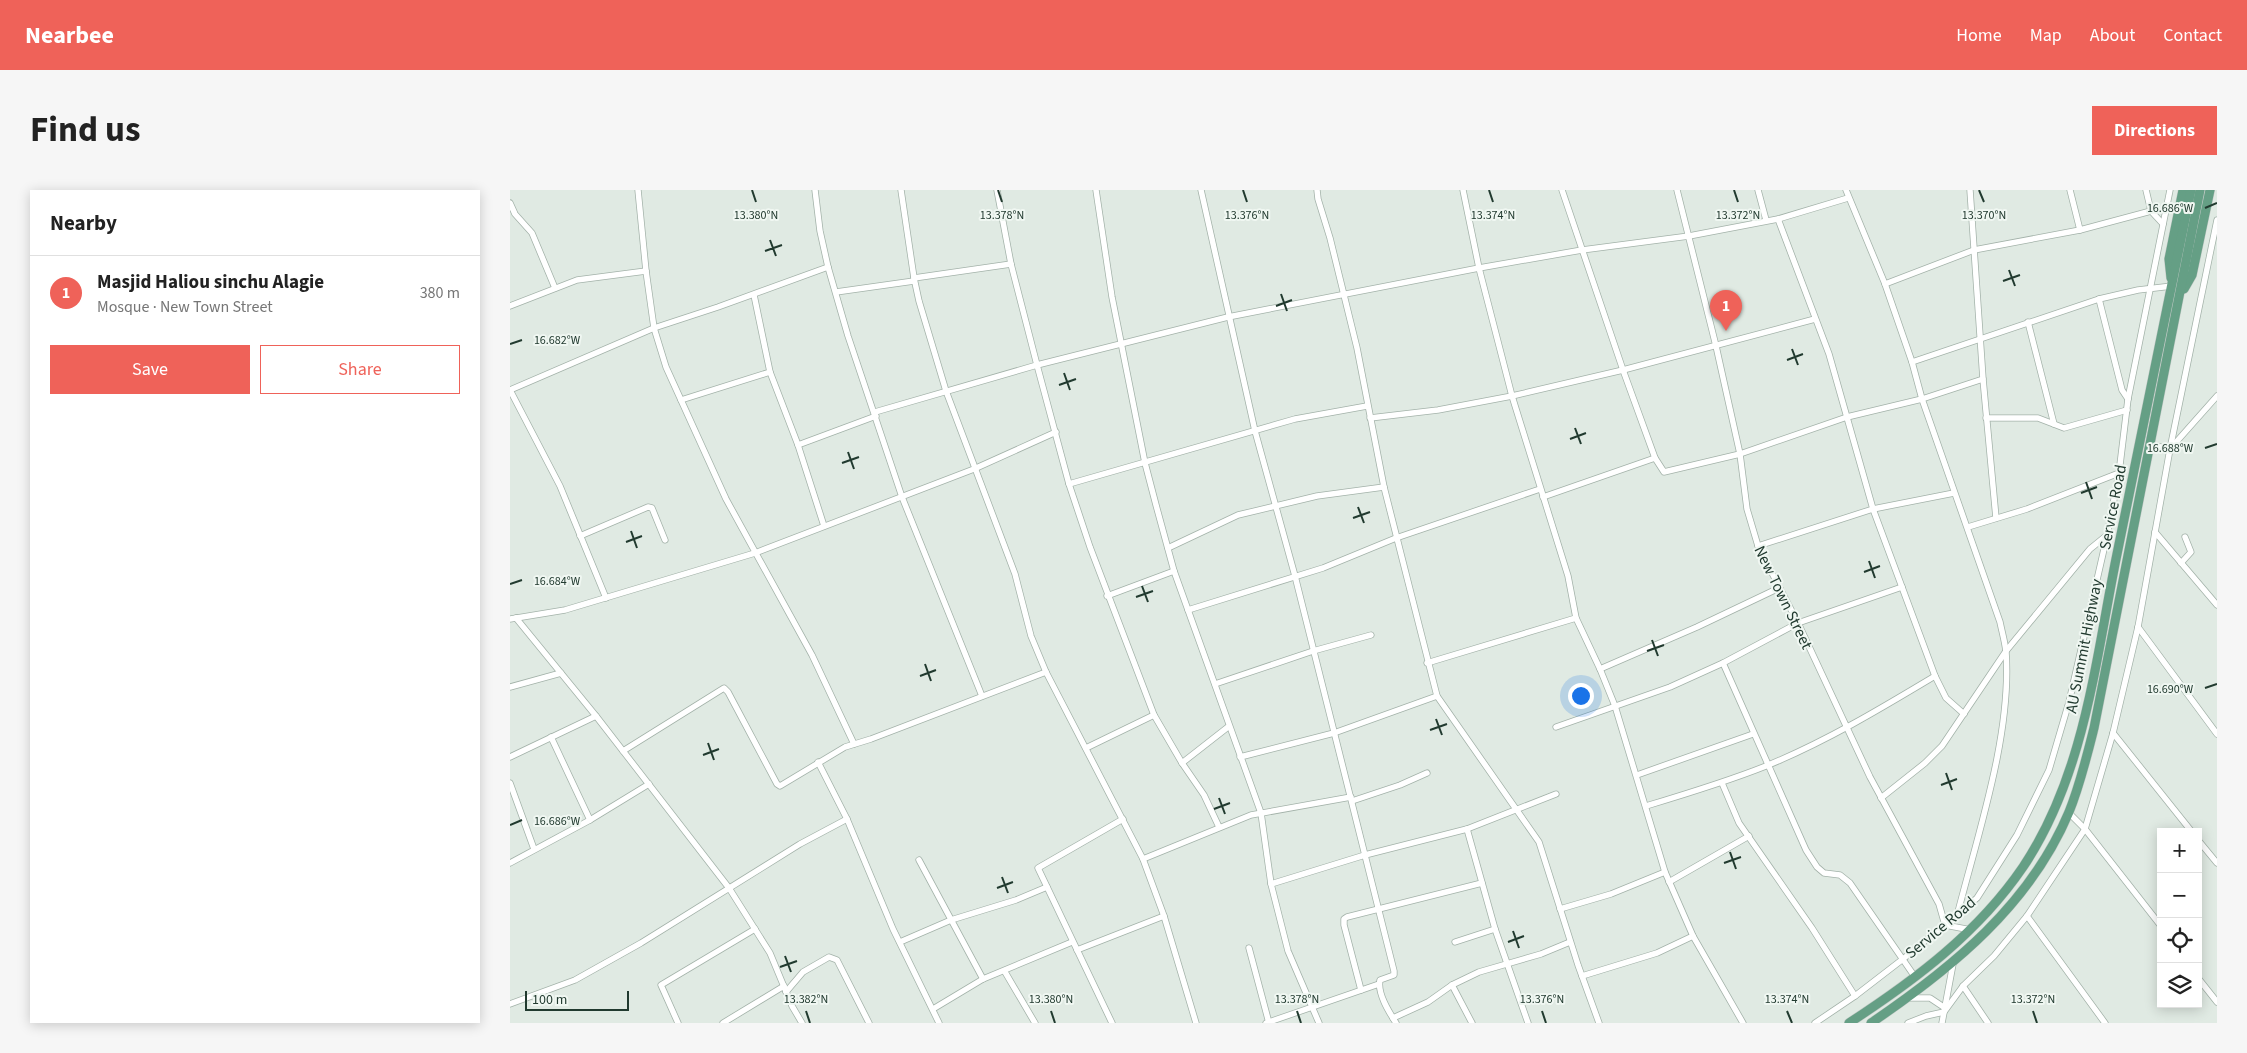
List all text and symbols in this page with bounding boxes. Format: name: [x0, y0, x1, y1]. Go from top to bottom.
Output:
text: Nearbee: [25, 18, 114, 53]
text: Home: [1956, 23, 2002, 48]
text: Map: [2030, 23, 2062, 48]
text: About: [2090, 23, 2135, 48]
text: Contact: [2163, 23, 2222, 48]
text: Find us: [30, 105, 140, 155]
button: Directions: [2092, 106, 2217, 155]
text: 16.686°W: [2147, 200, 2194, 217]
text: 13.380°N: [734, 207, 778, 224]
text: 13.378°N: [980, 207, 1024, 224]
text: 13.376°N: [1225, 207, 1269, 224]
text: 13.374°N: [1471, 207, 1515, 224]
text: 13.372°N: [1716, 207, 1760, 224]
text: 13.370°N: [1962, 207, 2006, 224]
text: Nearby: [50, 208, 117, 238]
text: Masjid Haliou sinchu Alagie: [97, 269, 324, 296]
text: 1: [62, 282, 70, 304]
text: 380 m: [420, 282, 460, 304]
pin: 1: [1710, 290, 1742, 331]
text: Mosque · New Town Street: [97, 296, 273, 318]
text: 16.682°W: [534, 332, 581, 349]
button: Save: [50, 345, 250, 394]
button: Share: [260, 345, 460, 394]
text: 16.688°W: [2147, 440, 2194, 457]
street label: Service Road: [2094, 463, 2132, 552]
street label: New Town Street: [1749, 542, 1818, 653]
text: 16.684°W: [534, 573, 581, 590]
street label: AU Summit Highway: [2060, 577, 2108, 715]
text: 16.690°W: [2147, 681, 2194, 698]
your location: [1568, 683, 1594, 709]
text: 16.686°W: [534, 813, 581, 830]
map controls: [2157, 828, 2202, 1008]
button: +: [2157, 828, 2202, 873]
button: −: [2157, 873, 2202, 918]
street label: Service Road: [1901, 892, 1981, 964]
button: locate: [2157, 918, 2202, 963]
button: layers: [2157, 963, 2202, 1008]
scale bar: [525, 988, 629, 1011]
text: 100 m: [532, 990, 567, 1010]
text: 13.382°N: [784, 991, 828, 1008]
text: 13.380°N: [1029, 991, 1073, 1008]
text: 13.378°N: [1275, 991, 1319, 1008]
text: 13.376°N: [1520, 991, 1564, 1008]
text: 13.374°N: [1765, 991, 1809, 1008]
text: 13.372°N: [2011, 991, 2055, 1008]

